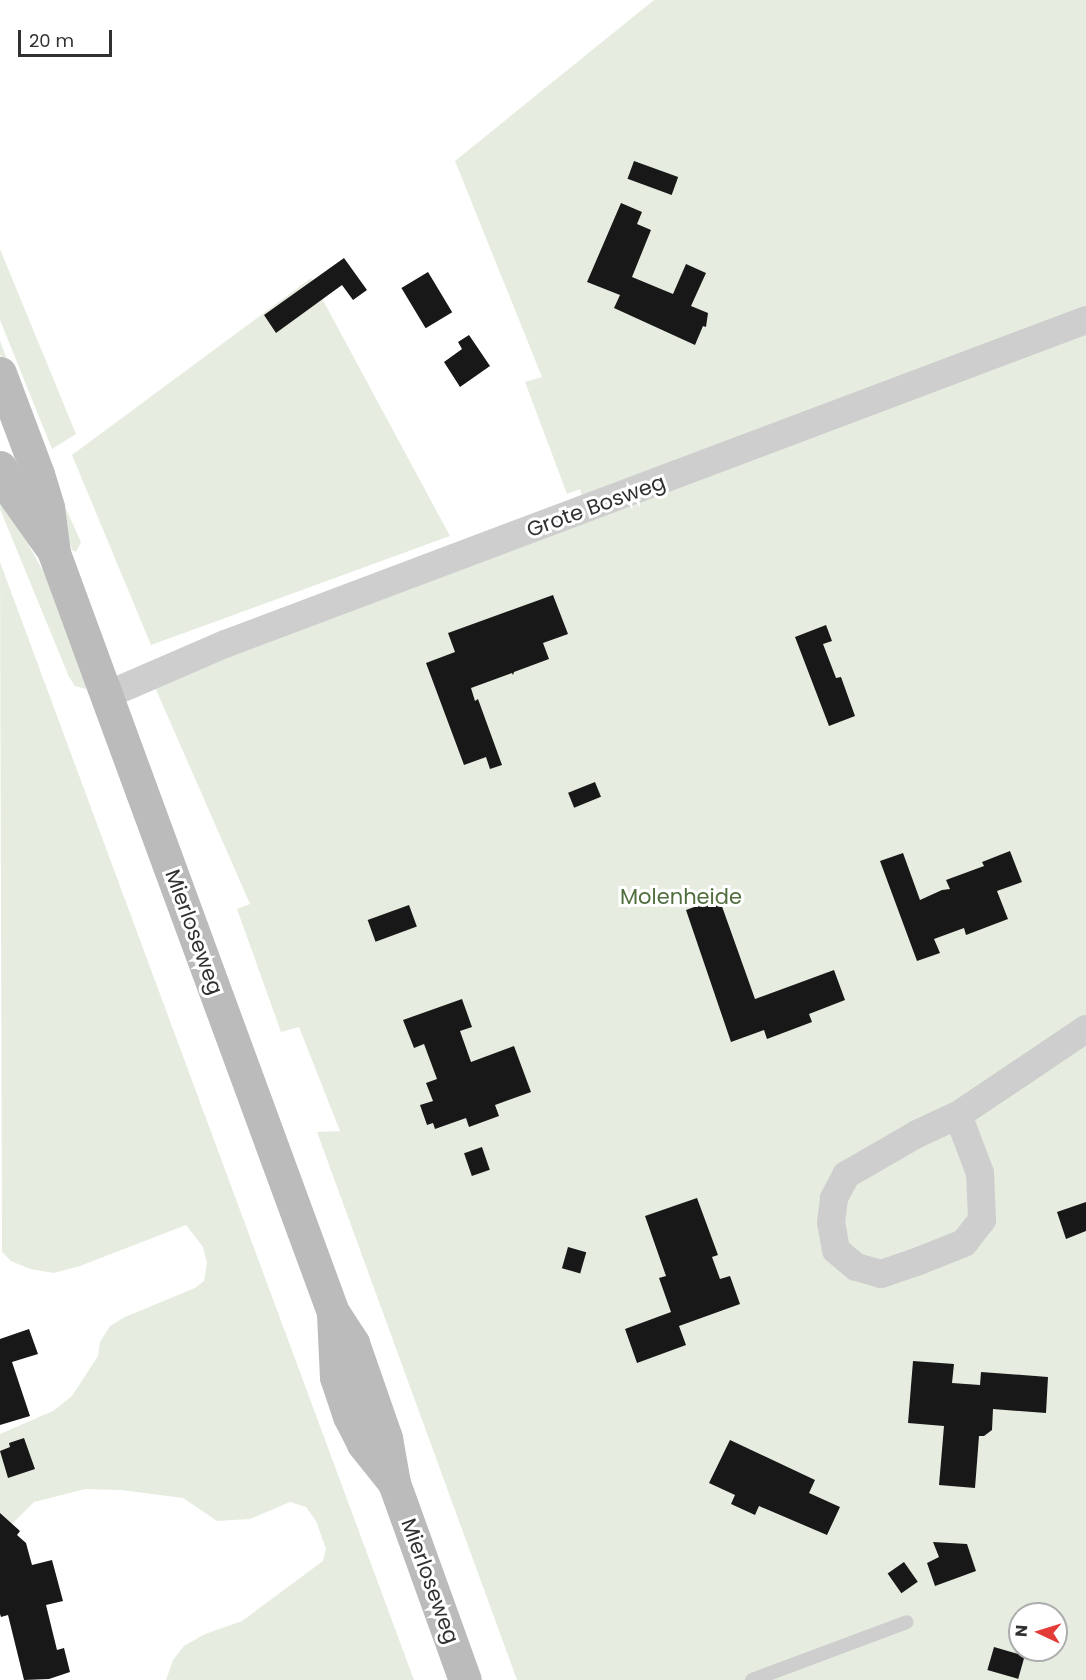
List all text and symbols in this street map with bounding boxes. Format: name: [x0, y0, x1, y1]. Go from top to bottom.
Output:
scale bar: [21, 18, 116, 56]
text: 20 m: [29, 28, 74, 53]
street label: Grote Bosweg: [523, 469, 669, 543]
street label: Mierloseweg: [160, 866, 228, 998]
park label: Molenheide: [620, 884, 742, 910]
street label: Mierloseweg: [396, 1515, 464, 1647]
north arrow: [1008, 1602, 1068, 1662]
text: N: [1010, 1624, 1033, 1638]

